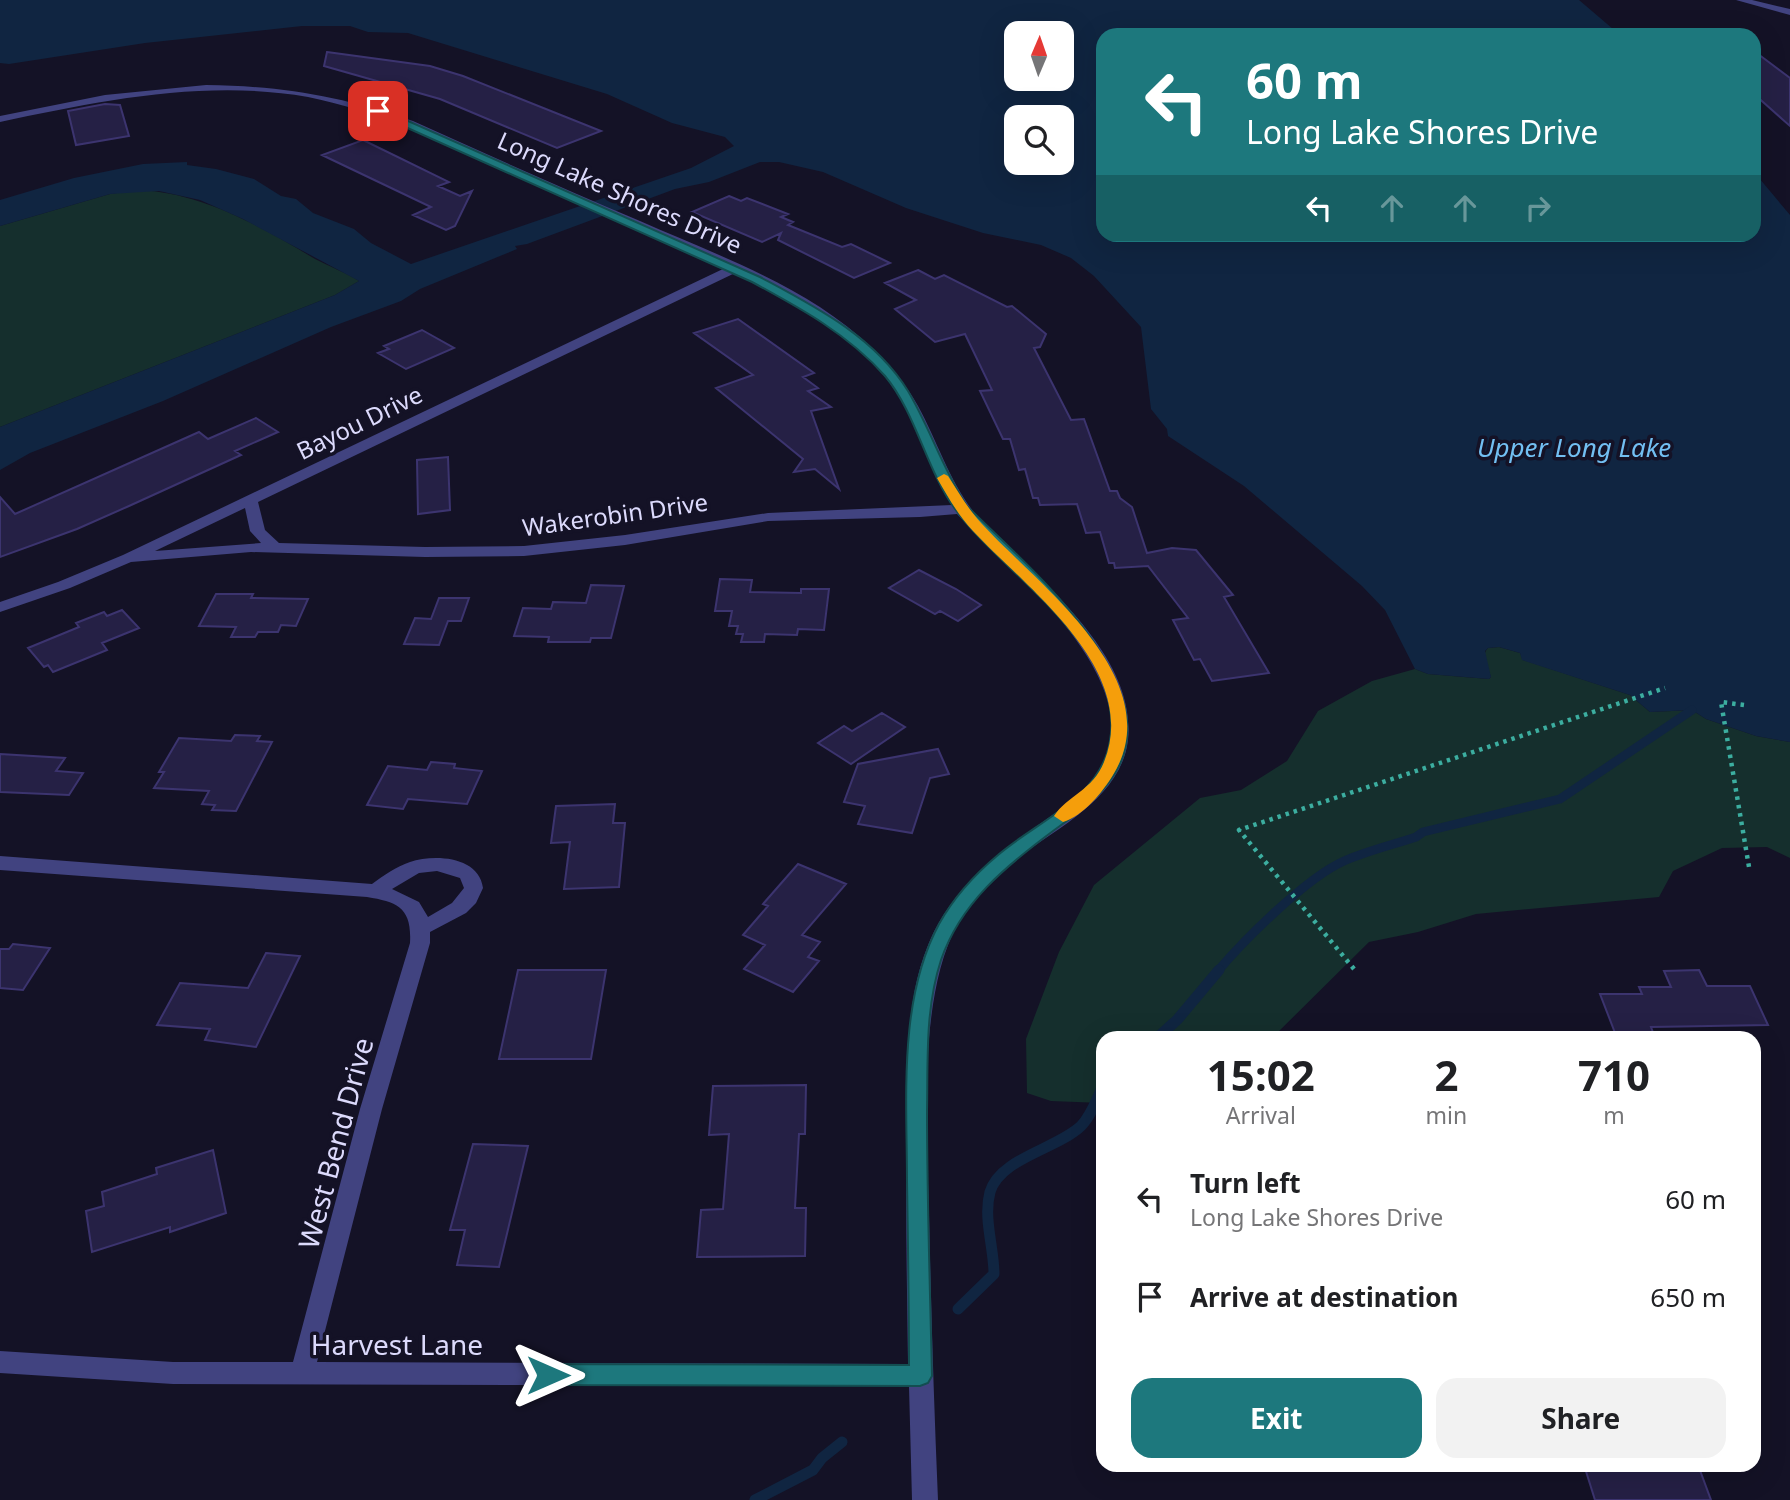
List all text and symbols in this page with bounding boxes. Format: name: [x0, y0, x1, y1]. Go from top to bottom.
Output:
north arrow: [1004, 21, 1074, 91]
map controls: [1004, 21, 1074, 175]
text: 60 m: [1246, 47, 1363, 113]
icon: left: [1131, 56, 1222, 147]
pin: [348, 81, 408, 141]
icon: arrive: [359, 92, 397, 130]
button: search: [1004, 105, 1074, 175]
text: Long Lake Shores Drive: [1246, 110, 1598, 153]
street label: Long Lake Shores Drive: [493, 123, 747, 261]
icon: left: [1300, 189, 1338, 227]
icon: ahead: [1373, 189, 1411, 227]
icon: ahead: [1446, 189, 1484, 227]
icon: right: [1519, 189, 1557, 227]
street label: Bayou Drive: [291, 377, 427, 467]
water label: Upper Long Lake: [1477, 429, 1671, 465]
street label: Wakerobin Drive: [520, 485, 710, 543]
street label: West Bend Drive: [289, 1033, 381, 1253]
text: 15:02: [1207, 1046, 1315, 1103]
text: 2: [1434, 1046, 1458, 1103]
text: 710: [1578, 1046, 1650, 1103]
text: Arrival: [1226, 1099, 1296, 1131]
text: min: [1426, 1099, 1467, 1131]
text: m: [1603, 1099, 1625, 1131]
text: Turn left: [1190, 1165, 1301, 1201]
icon: left: [1131, 1180, 1169, 1218]
text: 60 m: [1665, 1181, 1726, 1217]
text: Long Lake Shores Drive: [1190, 1201, 1443, 1233]
icon: arrive: [1131, 1278, 1169, 1316]
text: Arrive at destination: [1190, 1279, 1459, 1315]
text: 650 m: [1650, 1279, 1726, 1315]
street label: Harvest Lane: [311, 1325, 483, 1363]
position arrow: [511, 1338, 585, 1412]
button: Exit: [1131, 1378, 1422, 1458]
button: Share: [1436, 1378, 1726, 1458]

